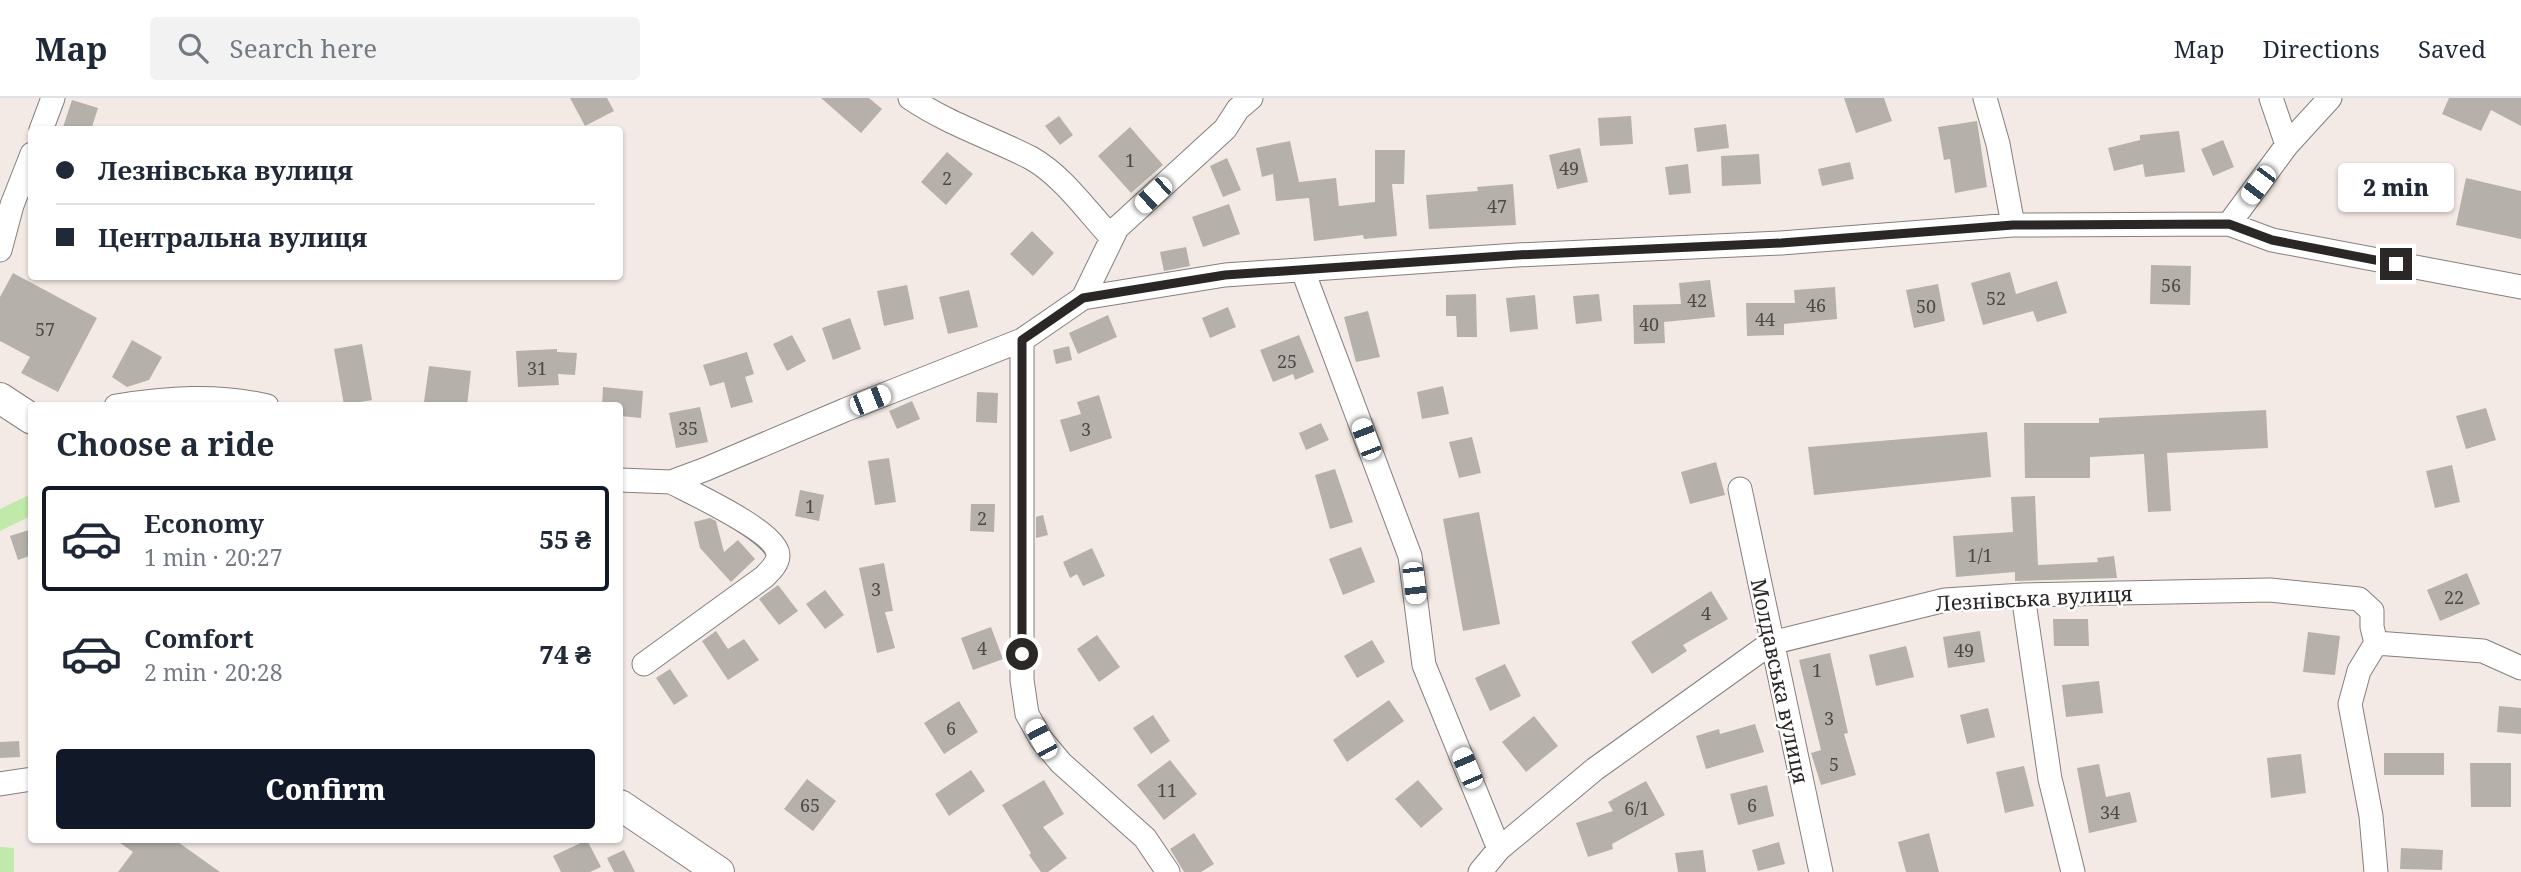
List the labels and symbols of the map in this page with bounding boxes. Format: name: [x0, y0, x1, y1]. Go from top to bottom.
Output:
house number: 1: [1125, 148, 1135, 172]
house number: 49: [1559, 156, 1579, 180]
car: [2237, 162, 2280, 208]
callout: 2 min: [2338, 162, 2454, 212]
house number: 2: [942, 166, 952, 190]
car: [1131, 173, 1176, 217]
house number: 47: [1487, 194, 1507, 218]
route end: [2380, 248, 2412, 280]
house number: 56: [2161, 273, 2181, 297]
house number: 52: [1986, 286, 2006, 310]
house number: 42: [1687, 288, 1707, 312]
house number: 46: [1806, 293, 1826, 317]
house number: 50: [1916, 294, 1936, 318]
house number: 44: [1755, 307, 1775, 331]
house number: 40: [1639, 312, 1659, 336]
house number: 57: [35, 317, 55, 341]
house number: 25: [1277, 349, 1297, 373]
house number: 31: [527, 356, 547, 380]
car: [847, 382, 894, 418]
house number: 35: [678, 416, 698, 440]
car: [1349, 416, 1384, 462]
house number: 3: [1081, 417, 1091, 441]
house number: 1: [805, 494, 815, 518]
house number: 2: [977, 506, 987, 530]
house number: 1/1: [1967, 543, 1993, 567]
car: [1402, 561, 1427, 605]
street label: Молдавська вулиця: [1745, 576, 1815, 786]
house number: 3: [871, 577, 881, 601]
street label: Лезнівська вулиця: [1935, 579, 2133, 617]
house number: 22: [2444, 585, 2464, 609]
house number: 4: [1701, 601, 1711, 625]
house number: 4: [977, 636, 987, 660]
route start: [1006, 638, 1038, 670]
house number: 49: [1954, 638, 1974, 662]
house number: 1: [1812, 658, 1822, 682]
house number: 3: [1824, 706, 1834, 730]
house number: 6: [946, 716, 956, 740]
car: [1022, 716, 1061, 762]
car: [1450, 745, 1485, 791]
house number: 5: [1829, 752, 1839, 776]
house number: 11: [1157, 778, 1177, 802]
house number: 65: [800, 793, 820, 817]
house number: 6: [1747, 793, 1757, 817]
house number: 6/1: [1624, 796, 1650, 820]
house number: 34: [2100, 800, 2120, 824]

